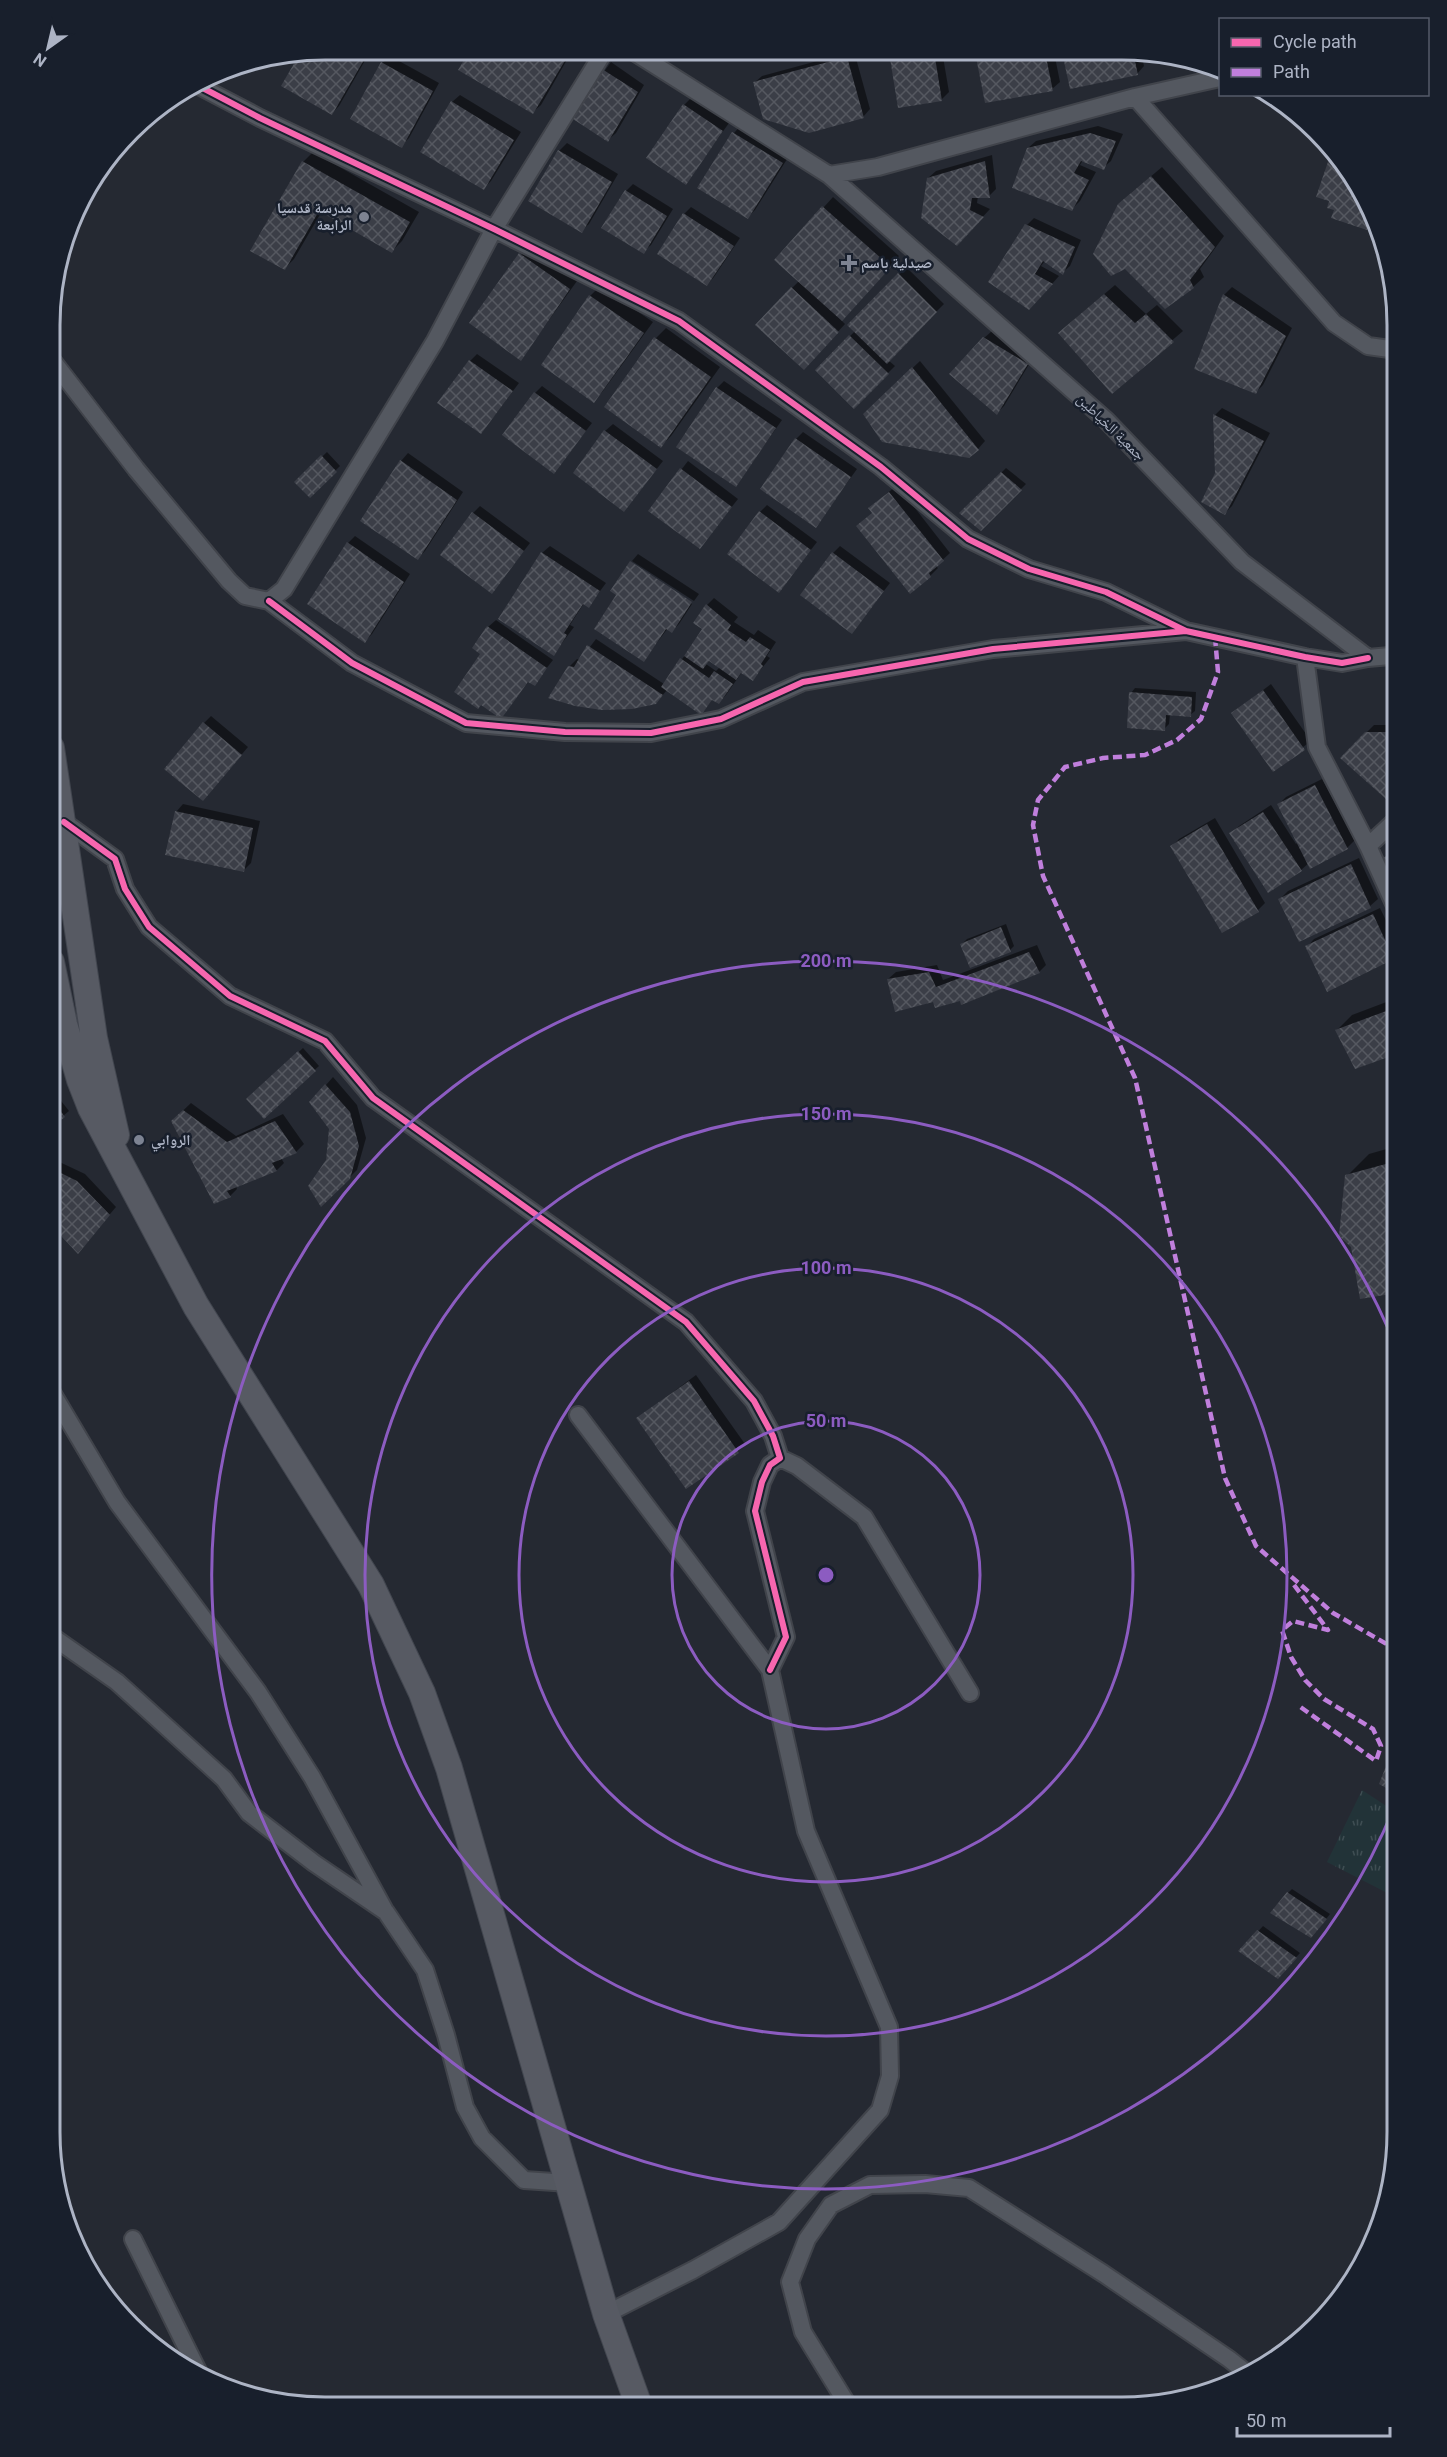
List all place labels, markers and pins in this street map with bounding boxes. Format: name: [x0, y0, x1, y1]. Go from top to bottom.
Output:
place label: مدرسة قدسيا الرابعة: [277, 199, 352, 234]
marker: مدرسة قدسيا الرابعة: [357, 210, 371, 224]
place label: صيدلية باسم: [861, 254, 932, 273]
marker: صيدلية باسم: [842, 256, 856, 270]
place label: الروابي: [151, 1131, 191, 1152]
marker: الروابي: [132, 1133, 146, 1147]
centre of rings: [816, 1565, 836, 1585]

